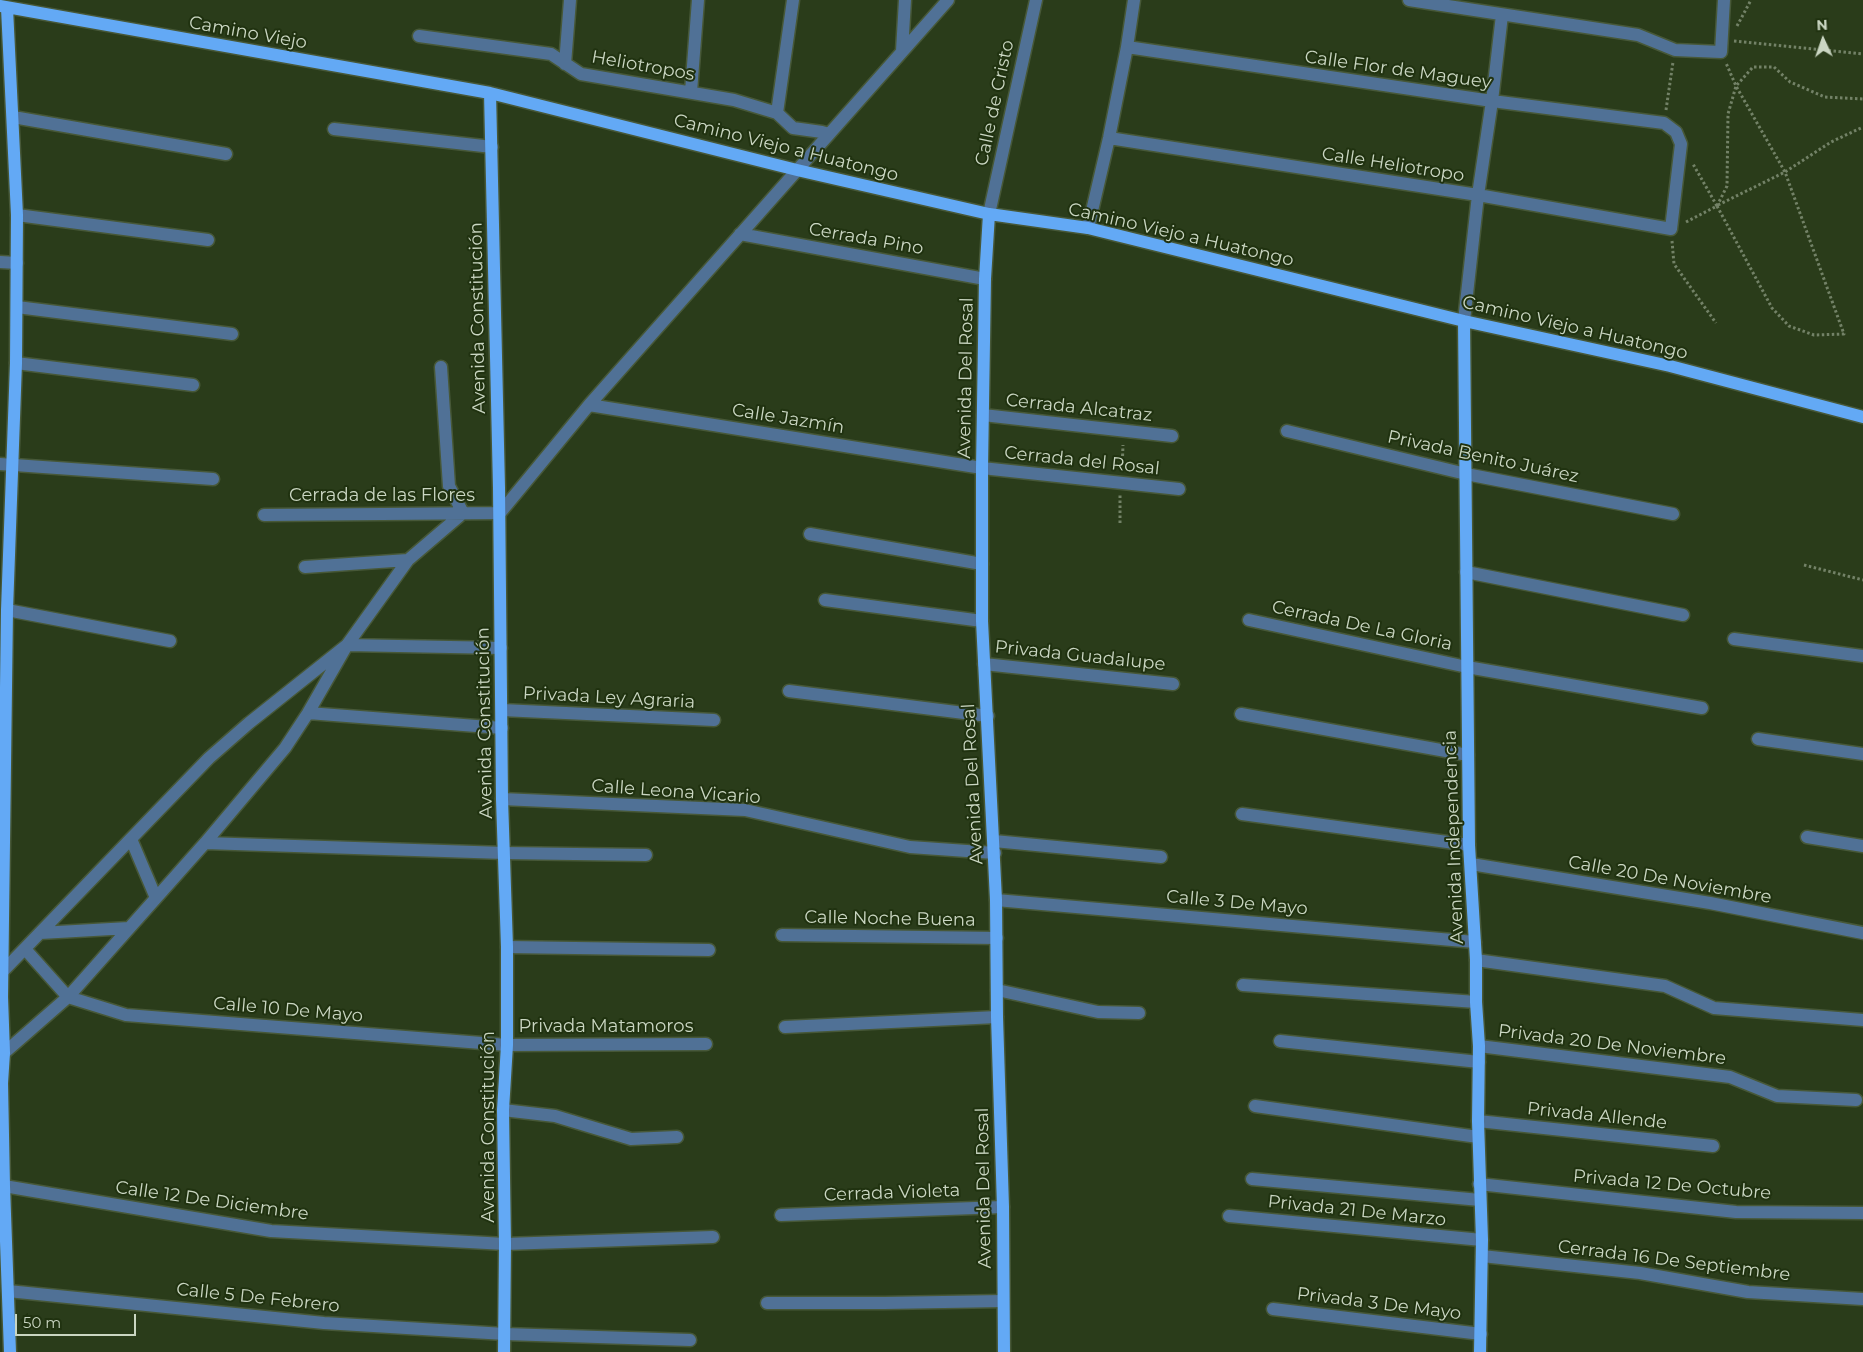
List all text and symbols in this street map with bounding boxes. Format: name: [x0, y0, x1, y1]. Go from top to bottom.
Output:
street label: Camino Viejo: [187, 12, 309, 54]
north arrow: [1798, 15, 1848, 65]
text: N: [1816, 16, 1828, 34]
street label: Calle de Cristo: [971, 38, 1019, 168]
street label: Heliotropos: [590, 46, 696, 86]
street label: Calle Flor de Maguey: [1303, 46, 1493, 94]
street label: Camino Viejo a Huatongo: [671, 110, 901, 186]
street label: Calle Heliotropo: [1320, 143, 1466, 187]
street label: Camino Viejo a Huatongo: [1066, 199, 1296, 271]
street label: Cerrada Pino: [807, 218, 925, 260]
street label: Avenida Constitución: [466, 222, 490, 414]
street label: Camino Viejo a Huatongo: [1460, 292, 1690, 364]
street label: Avenida Del Rosal: [954, 297, 978, 459]
street label: Cerrada Alcatraz: [1005, 390, 1153, 426]
street label: Calle Jazmín: [730, 399, 846, 439]
street label: Privada Benito Juárez: [1385, 426, 1581, 488]
street label: Cerrada del Rosal: [1003, 442, 1161, 480]
street label: Cerrada de las Flores: [289, 485, 475, 507]
street label: Cerrada De La Gloria: [1270, 596, 1454, 656]
street label: Avenida Constitución: [473, 627, 497, 819]
street label: Privada Guadalupe: [994, 636, 1166, 676]
street label: Privada Ley Agraria: [522, 683, 696, 713]
street label: Avenida Del Rosal: [958, 703, 988, 865]
street label: Avenida Independencia: [1439, 730, 1469, 944]
street label: Calle Leona Vicario: [591, 775, 761, 809]
street label: Calle 20 De Noviembre: [1567, 851, 1773, 909]
street label: Calle 3 De Mayo: [1165, 886, 1309, 920]
street label: Calle Noche Buena: [804, 907, 976, 931]
street label: Calle 10 De Mayo: [212, 993, 364, 1027]
street label: Privada Matamoros: [519, 1016, 693, 1038]
street label: Privada 20 De Noviembre: [1497, 1020, 1727, 1070]
street label: Avenida Constitución: [478, 1031, 500, 1223]
street label: Privada Allende: [1526, 1098, 1668, 1134]
street label: Avenida Del Rosal: [972, 1107, 996, 1269]
street label: Privada 12 De Octubre: [1572, 1166, 1772, 1204]
street label: Calle 12 De Diciembre: [114, 1177, 310, 1225]
street label: Cerrada Violeta: [823, 1180, 961, 1206]
street label: Privada 21 De Marzo: [1267, 1191, 1447, 1231]
street label: Cerrada 16 De Septiembre: [1557, 1236, 1791, 1286]
street label: Calle 5 De Febrero: [175, 1279, 341, 1317]
street label: Privada 3 De Mayo: [1296, 1283, 1462, 1325]
scale bar: [18, 1304, 139, 1336]
text: 50 m: [23, 1313, 61, 1332]

